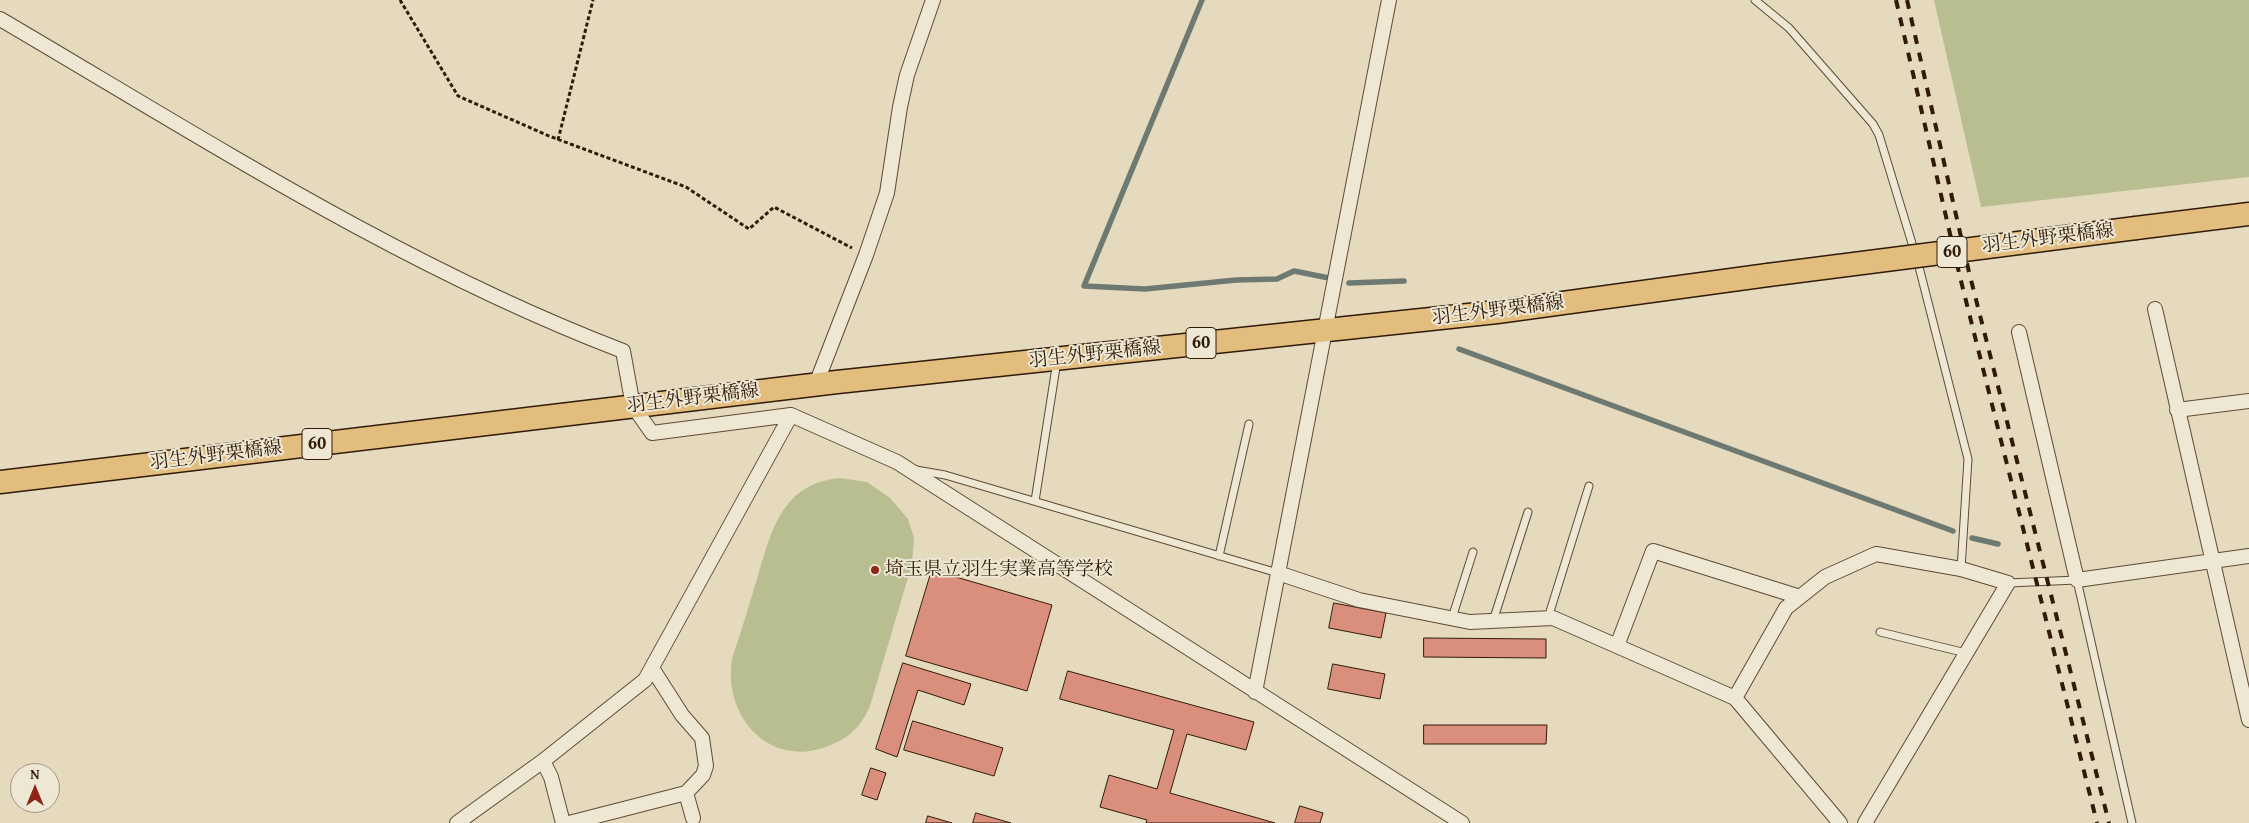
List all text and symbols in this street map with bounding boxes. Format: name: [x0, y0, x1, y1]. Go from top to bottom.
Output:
street label: 羽生外野栗橋線: [1981, 220, 2115, 258]
road number: 60: [1937, 236, 1967, 268]
street label: 羽生外野栗橋線: [1431, 292, 1565, 330]
road number: 60: [1186, 328, 1216, 358]
street label: 羽生外野栗橋線: [1028, 337, 1162, 373]
street label: 羽生外野栗橋線: [626, 380, 760, 418]
road number: 60: [302, 428, 332, 459]
street label: 羽生外野栗橋線: [149, 437, 283, 475]
place label: 埼玉県立羽生実業高等学校: [885, 559, 1113, 581]
marker: 埼玉県立羽生実業高等学校: [869, 564, 881, 576]
north arrow: [10, 763, 60, 813]
text: N: [30, 764, 40, 784]

